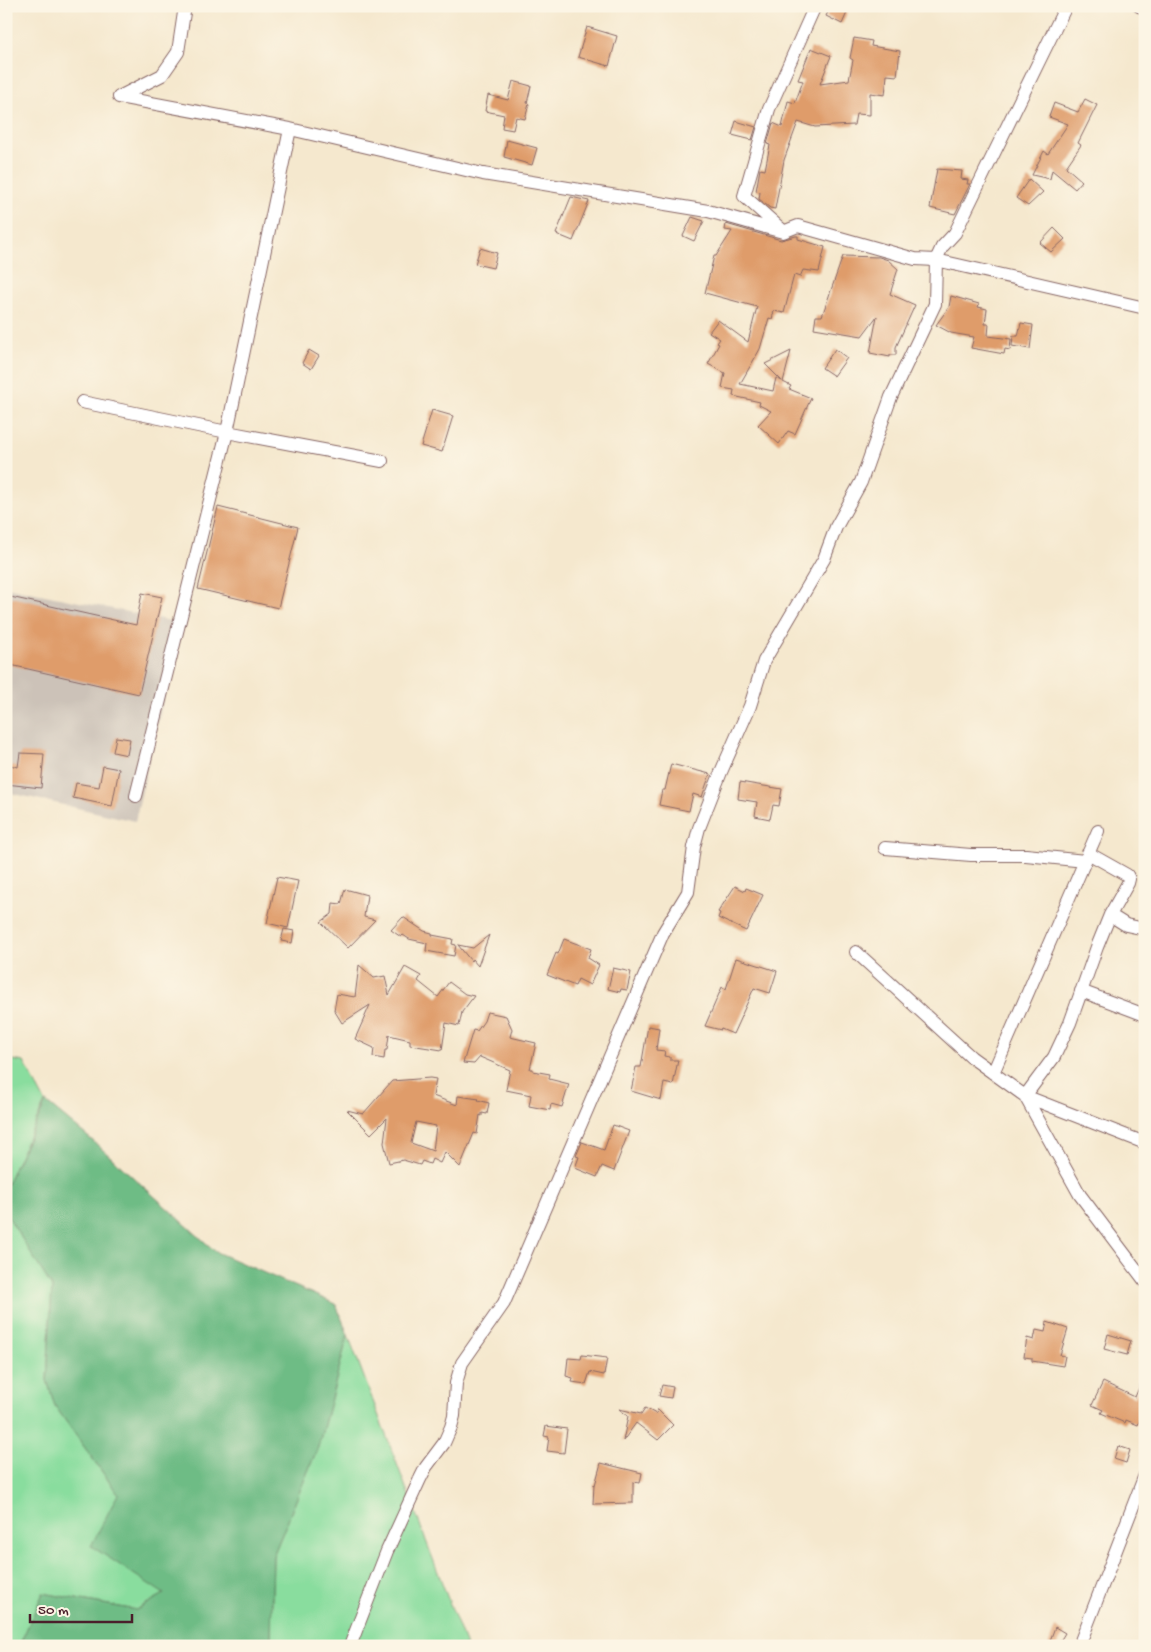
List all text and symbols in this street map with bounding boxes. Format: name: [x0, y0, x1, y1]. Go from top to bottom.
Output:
scale bar: [30, 1592, 132, 1624]
text: 50 m: [38, 1602, 69, 1620]

